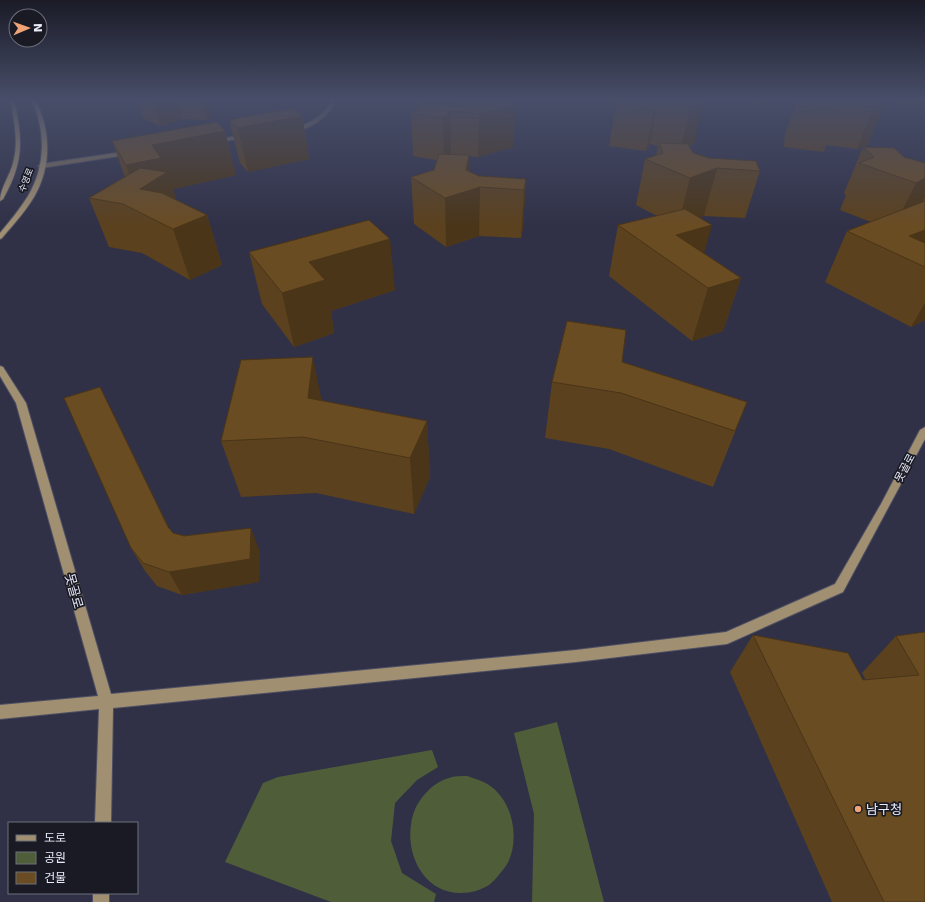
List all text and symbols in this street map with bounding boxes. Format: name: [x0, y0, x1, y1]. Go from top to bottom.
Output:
north arrow: [8, 8, 48, 48]
text: N: [31, 23, 44, 33]
street label: 수영로: [17, 167, 35, 193]
street label: 못골로: [892, 452, 918, 484]
street label: 못골로: [62, 572, 86, 610]
place label: 남구청: [866, 802, 902, 817]
marker: 남구청: [853, 804, 863, 814]
legend: [8, 822, 138, 894]
text: 도로: [44, 831, 66, 845]
text: 공원: [44, 851, 66, 865]
text: 건물: [44, 871, 66, 885]

